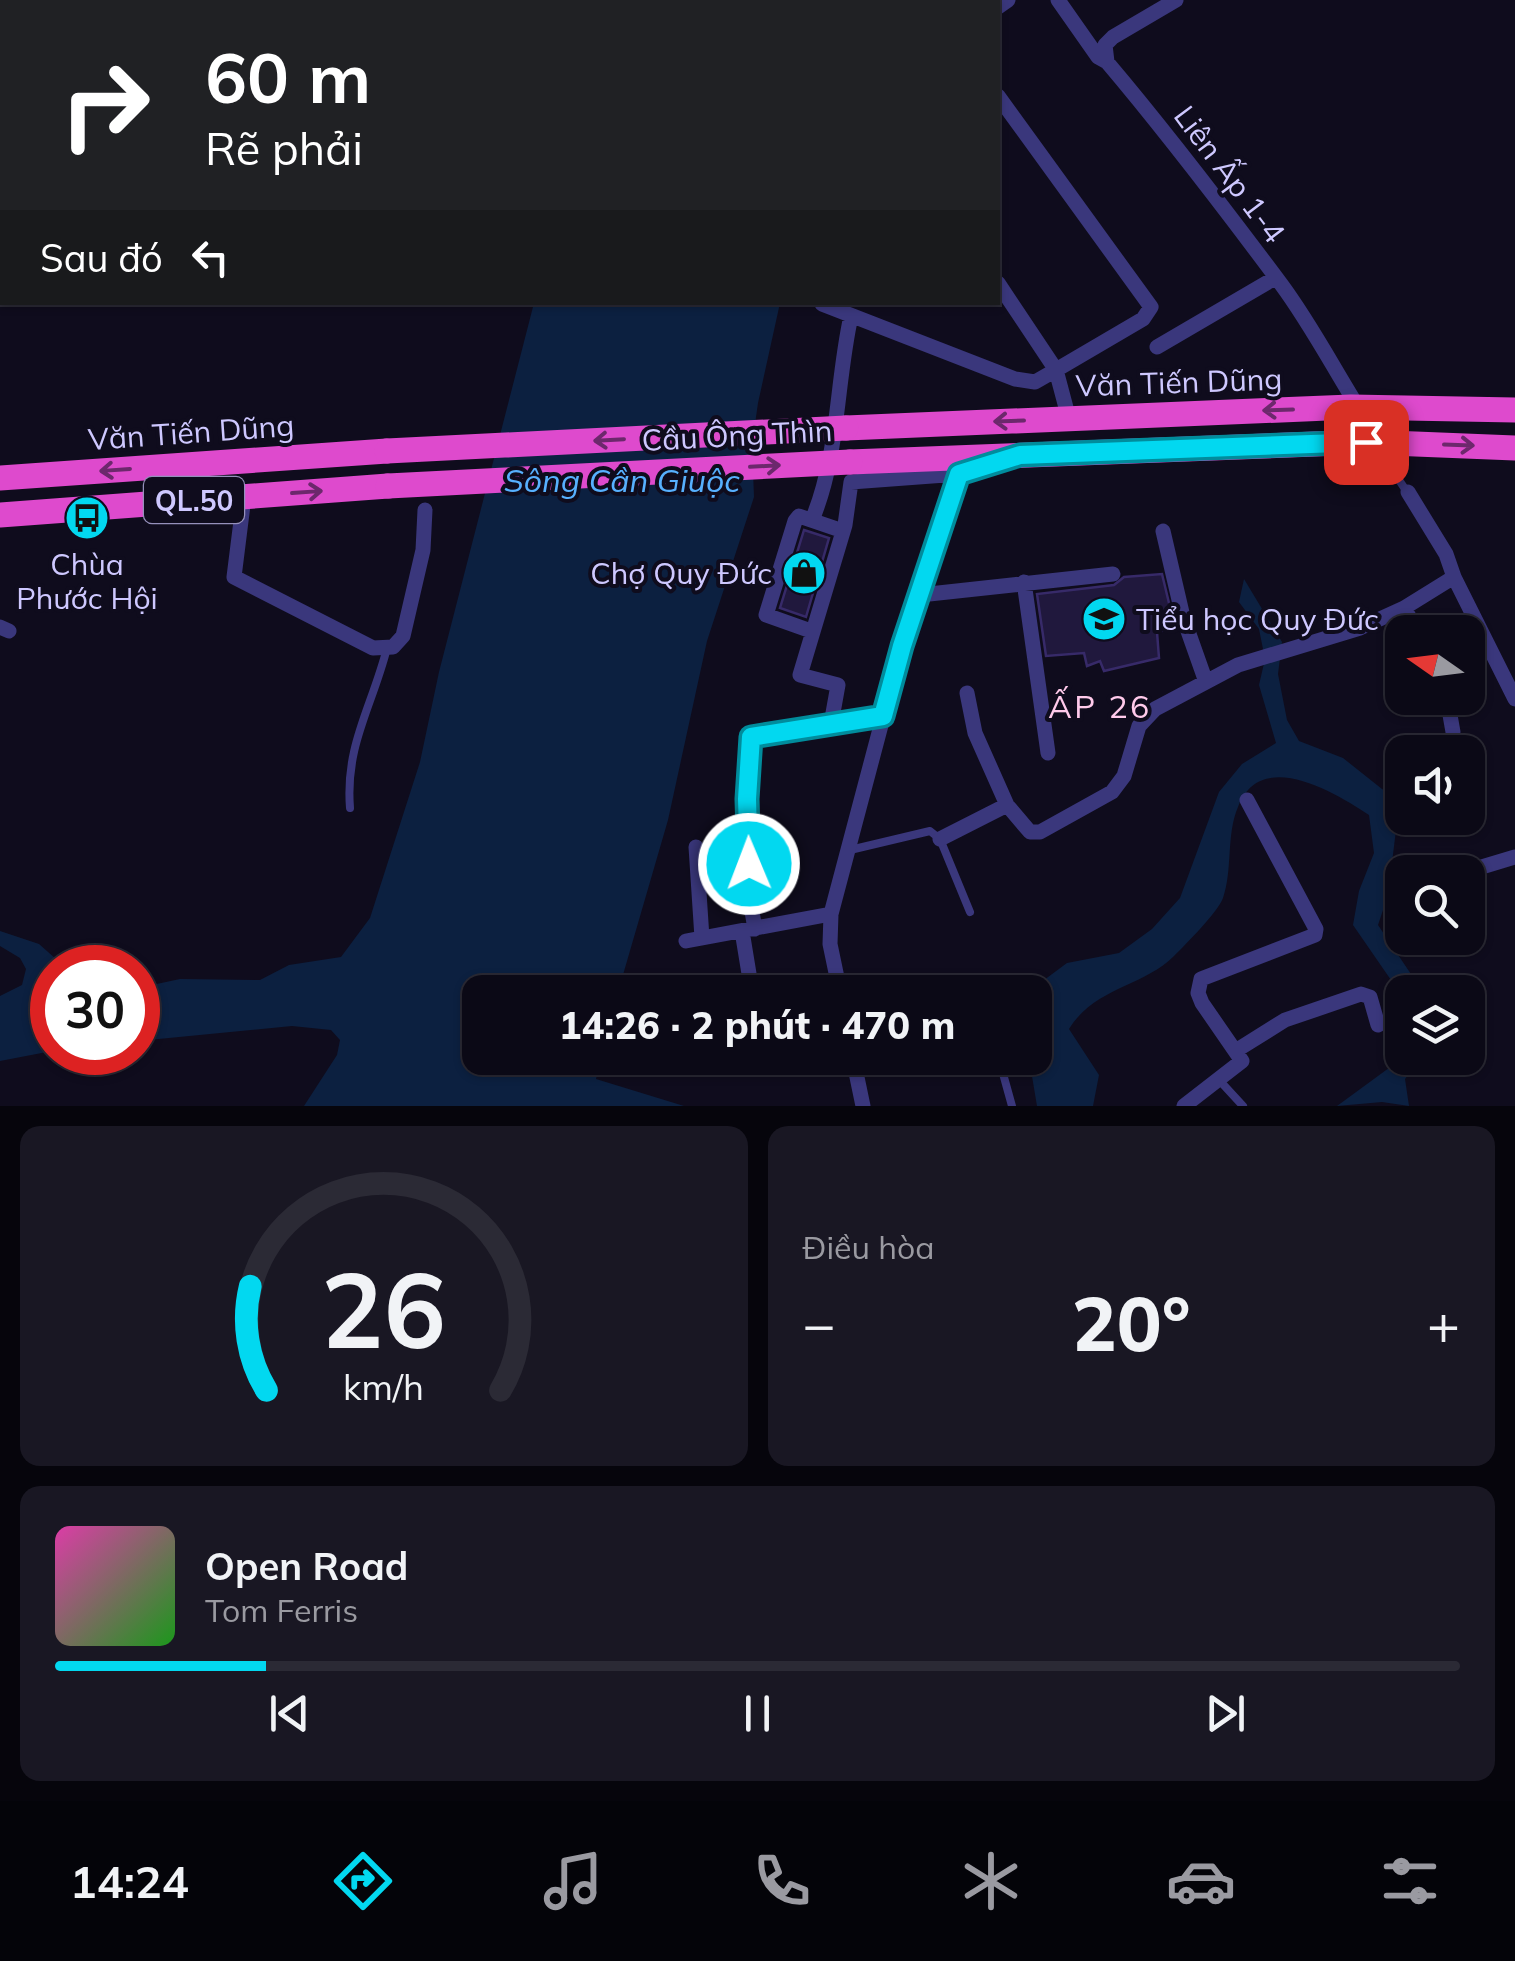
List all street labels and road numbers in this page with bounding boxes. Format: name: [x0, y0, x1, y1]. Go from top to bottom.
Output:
street label: Liên Ấp 1-4: [1166, 98, 1294, 250]
street label: Văn Tiến Dũng: [1075, 359, 1283, 405]
street label: Văn Tiến Dũng: [87, 406, 295, 458]
street label: Cầu Ông Thìn: [641, 411, 833, 459]
road number: QL.50: [144, 477, 244, 523]

